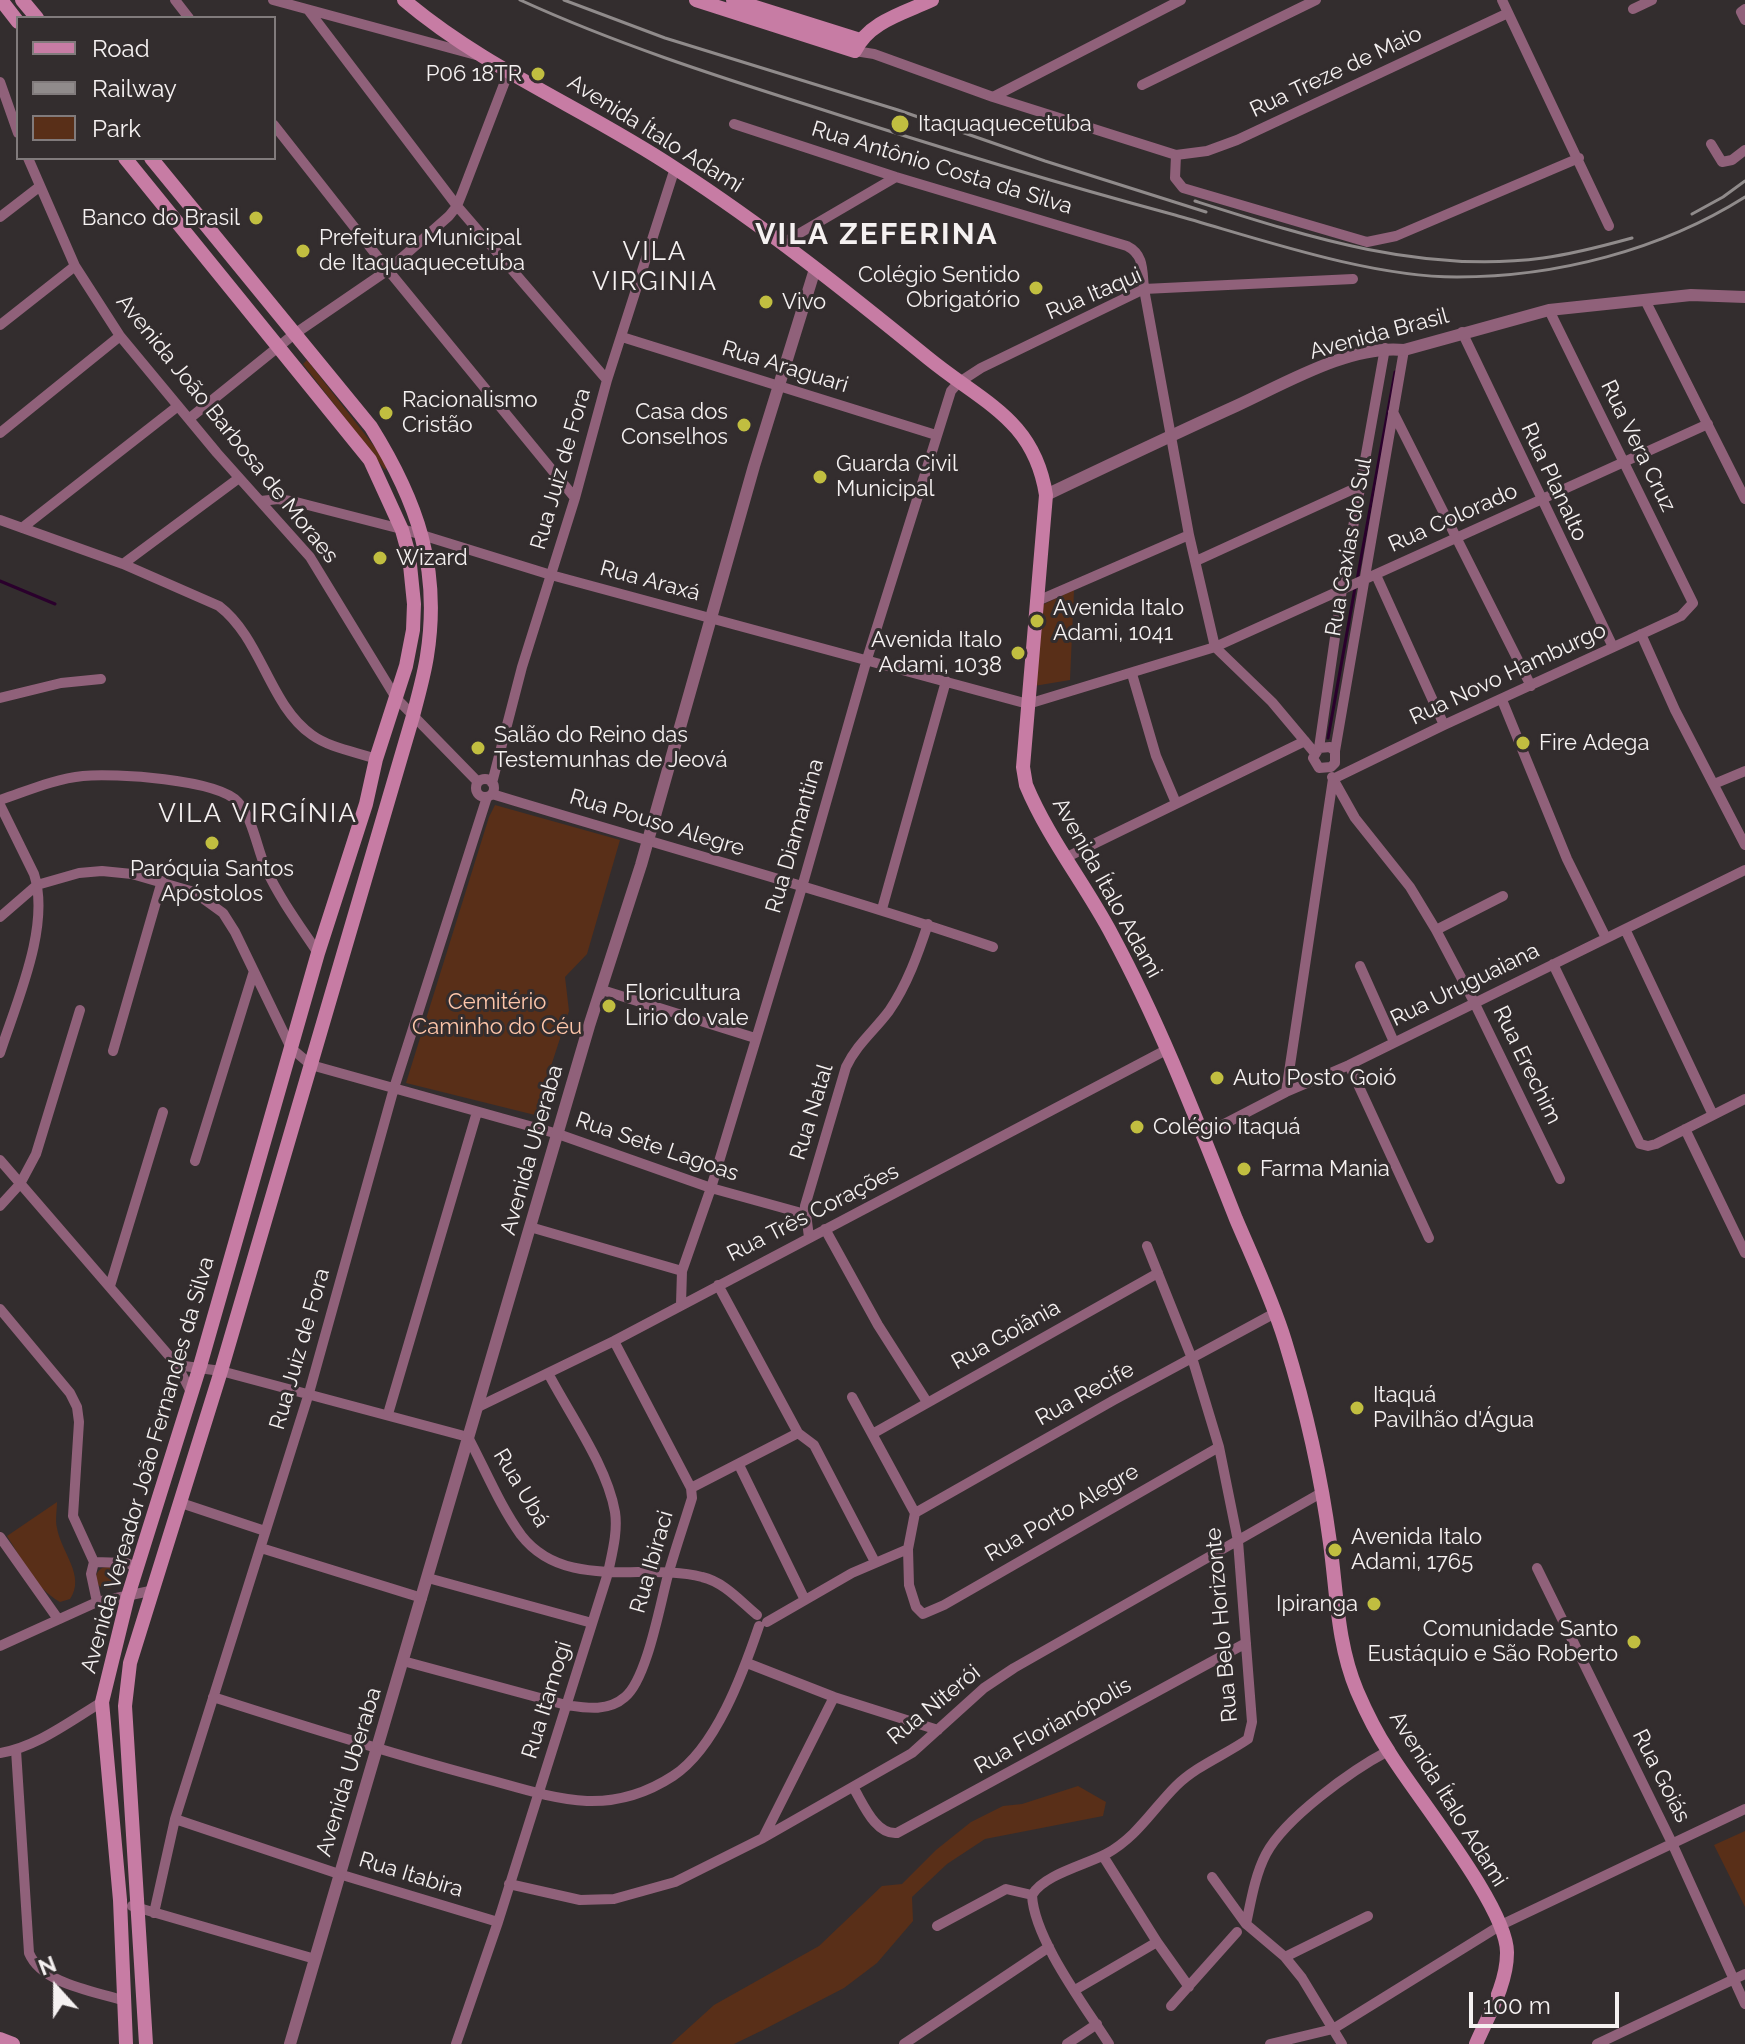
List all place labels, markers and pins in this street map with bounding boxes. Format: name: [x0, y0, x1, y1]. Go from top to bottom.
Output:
place label: P06 18TR: [426, 61, 522, 87]
marker: P06 18TR: [529, 65, 547, 83]
place label: Itaquaquecetuba: [918, 111, 1092, 137]
marker: Itaquaquecetuba: [889, 113, 911, 135]
place label: Banco do Brasil: [82, 205, 240, 231]
marker: Banco do Brasil: [247, 209, 265, 227]
place label: Prefeitura Municipal de Itaquaquecetuba: [319, 225, 525, 276]
marker: Prefeitura Municipal de Itaquaquecetuba: [294, 242, 312, 260]
place label: Colégio Sentido Obrigatório: [858, 262, 1020, 314]
marker: Colégio Sentido Obrigatório: [1027, 279, 1045, 297]
place label: Vivo: [782, 289, 826, 315]
marker: Vivo: [757, 293, 775, 311]
place label: Racionalismo Cristão: [402, 387, 538, 438]
place label: Casa dos Conselhos: [621, 399, 728, 450]
marker: Racionalismo Cristão: [377, 404, 395, 422]
marker: Casa dos Conselhos: [735, 416, 753, 434]
place label: Guarda Civil Municipal: [836, 451, 958, 502]
marker: Guarda Civil Municipal: [811, 468, 829, 486]
place label: Wizard: [396, 545, 468, 571]
marker: Wizard: [371, 549, 389, 567]
place label: Avenida Italo Adami, 1041: [1053, 595, 1184, 646]
marker: Avenida Italo Adami, 1041: [1028, 612, 1046, 630]
place label: Avenida Italo Adami, 1038: [871, 627, 1002, 678]
marker: Avenida Italo Adami, 1038: [1009, 644, 1027, 662]
place label: Salão do Reino das Testemunhas de Jeová: [494, 722, 727, 774]
place label: Fire Adega: [1539, 730, 1649, 756]
marker: Fire Adega: [1514, 734, 1532, 752]
marker: Salão do Reino das Testemunhas de Jeová: [469, 739, 487, 757]
marker: Paróquia Santos Apóstolos: [203, 834, 221, 852]
place label: Paróquia Santos Apóstolos: [130, 856, 294, 908]
place label: Floricultura Lirio do vale: [625, 980, 749, 1032]
marker: Floricultura Lirio do vale: [600, 997, 618, 1015]
place label: Auto Posto Goió: [1233, 1065, 1396, 1091]
marker: Auto Posto Goió: [1208, 1069, 1226, 1087]
place label: Colégio Itaquá: [1153, 1114, 1301, 1140]
marker: Colégio Itaquá: [1128, 1118, 1146, 1136]
place label: Farma Mania: [1260, 1156, 1390, 1182]
marker: Farma Mania: [1235, 1160, 1253, 1178]
place label: Itaquá Pavilhão d'Água: [1373, 1382, 1534, 1434]
marker: Itaquá Pavilhão d'Água: [1348, 1399, 1366, 1417]
place label: Avenida Italo Adami, 1765: [1351, 1524, 1482, 1576]
marker: Avenida Italo Adami, 1765: [1326, 1541, 1344, 1559]
place label: Ipiranga: [1276, 1591, 1358, 1617]
marker: Ipiranga: [1365, 1595, 1383, 1613]
place label: Comunidade Santo Eustáquio e São Roberto: [1368, 1616, 1618, 1668]
marker: Comunidade Santo Eustáquio e São Roberto: [1625, 1633, 1643, 1651]

